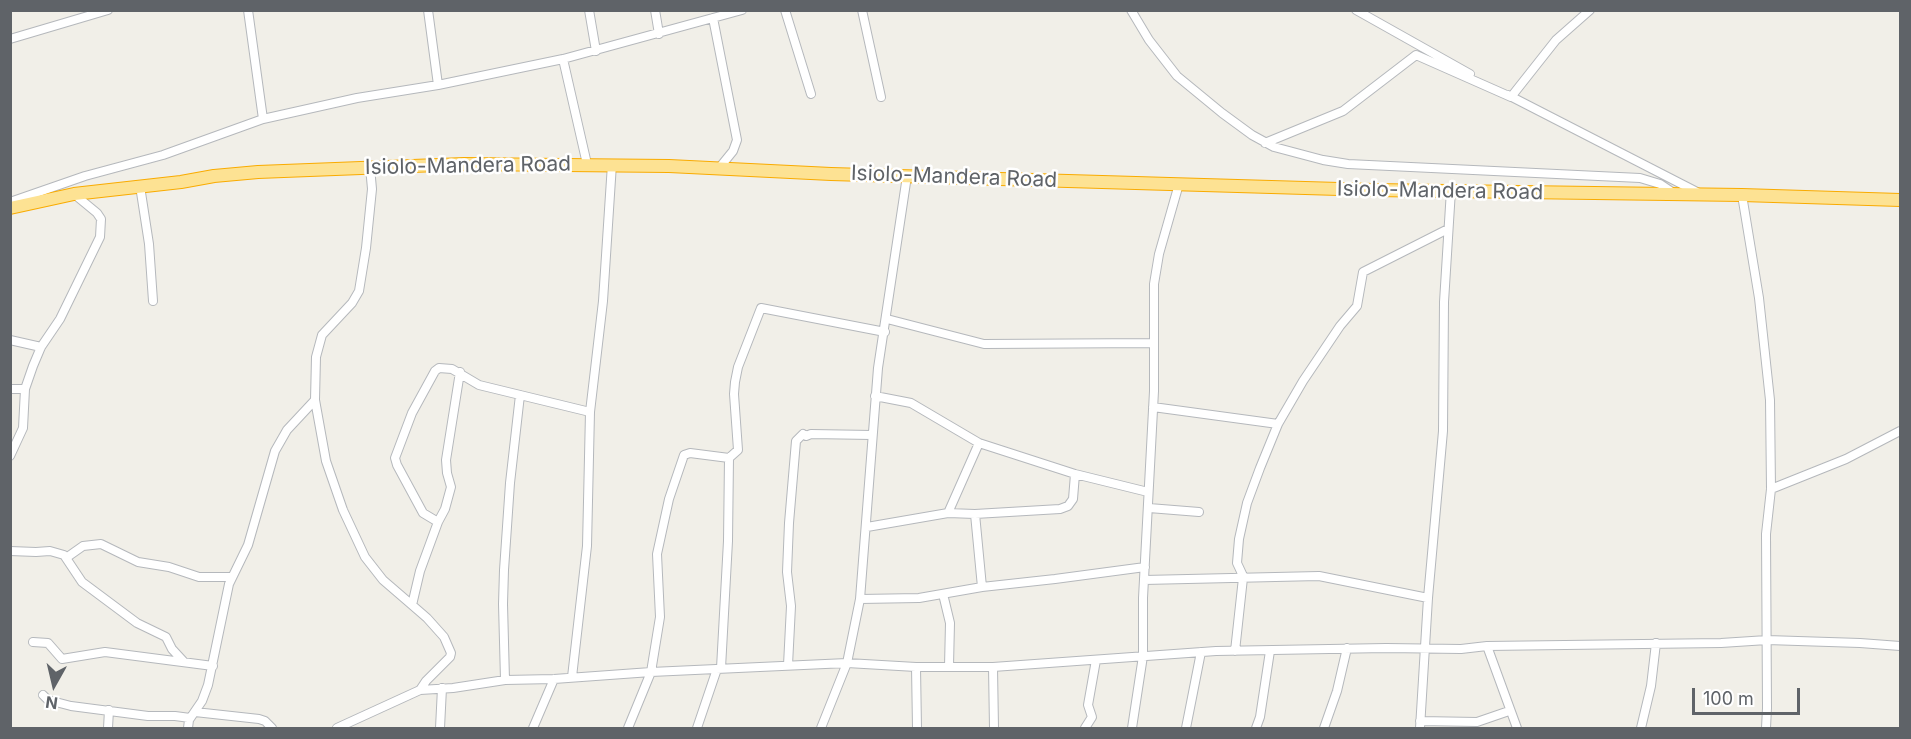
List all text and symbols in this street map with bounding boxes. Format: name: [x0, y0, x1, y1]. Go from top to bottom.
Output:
street label: Isiolo-Mandera Road: [365, 152, 571, 180]
street label: Isiolo-Mandera Road: [850, 161, 1058, 193]
street label: Isiolo-Mandera Road: [1337, 177, 1543, 205]
north arrow: [24, 655, 84, 715]
scale bar: [1695, 676, 1803, 714]
text: 100 m: [1703, 688, 1754, 709]
text: N: [44, 692, 59, 714]

